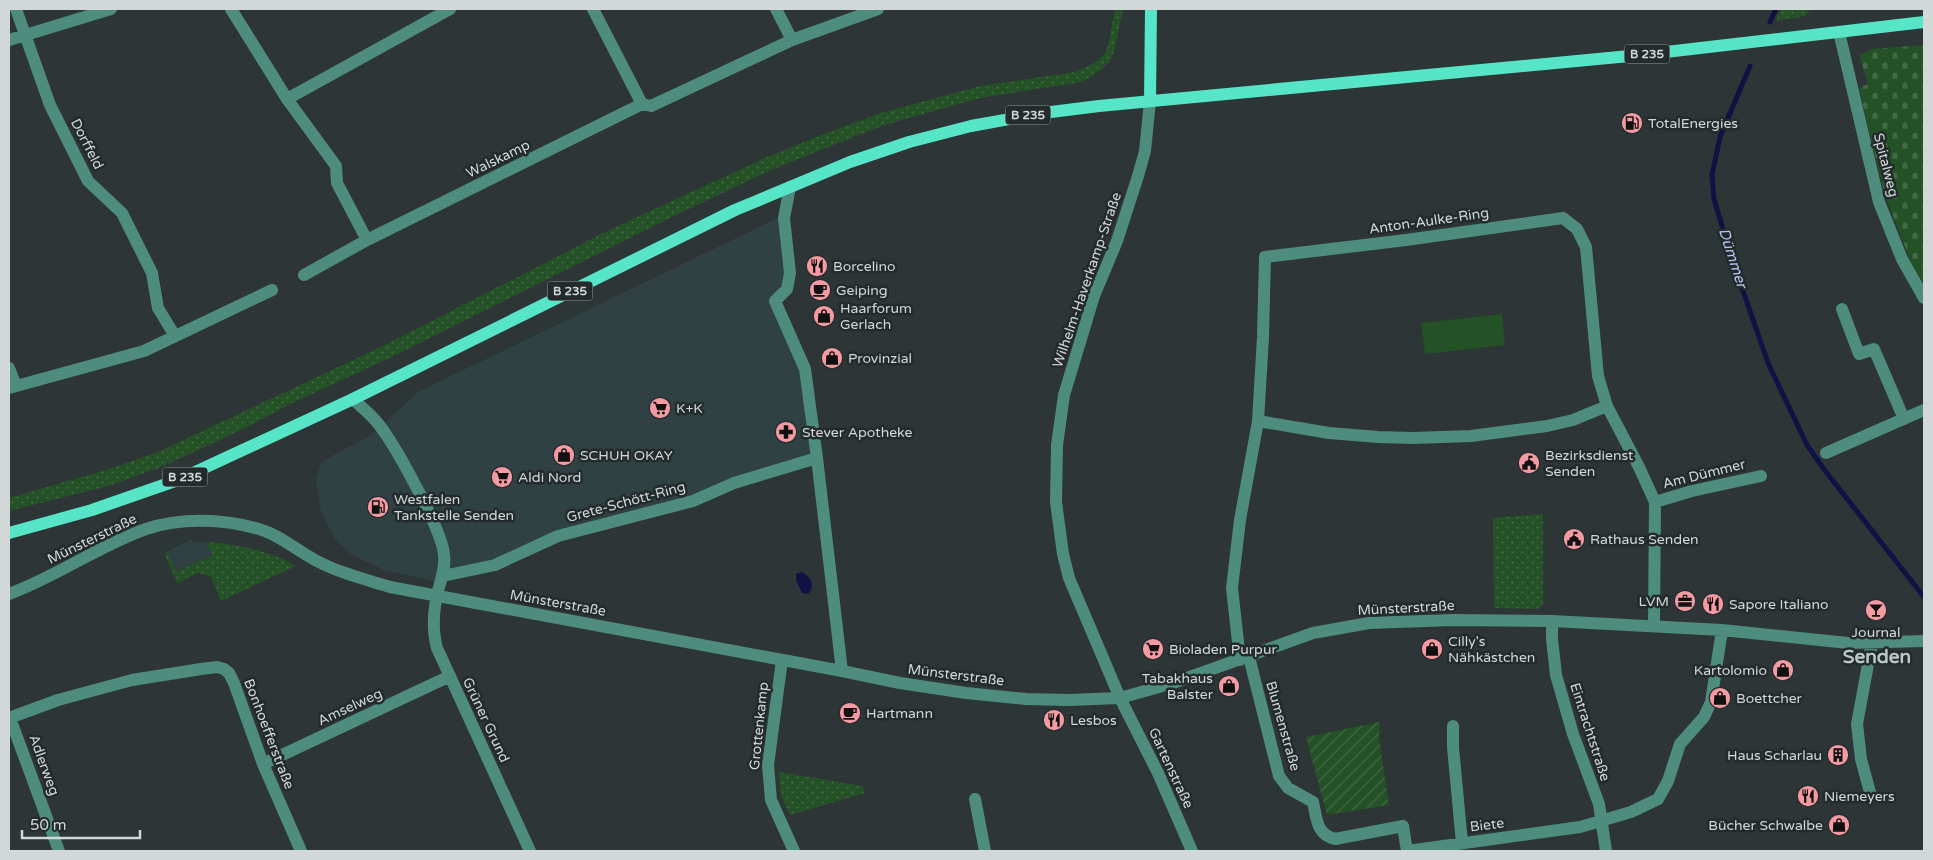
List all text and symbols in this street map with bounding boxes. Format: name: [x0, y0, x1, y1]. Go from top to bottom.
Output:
road number: B 235: [1624, 44, 1670, 64]
road number: B 235: [1006, 106, 1050, 124]
fuel station icon: TotalEnergies: [1620, 111, 1644, 135]
place label: TotalEnergies: [1648, 115, 1738, 132]
street label: Dorffeld: [67, 116, 107, 172]
street label: Spitalweg: [1870, 131, 1902, 199]
street label: Walskamp: [463, 136, 533, 182]
street label: Wilhelm-Haverkamp-Straße: [1049, 190, 1125, 370]
street label: Anton-Aulke-Ring: [1368, 204, 1490, 238]
water label: Dümmer: [1715, 226, 1752, 292]
restaurant icon: Borcelino: [805, 254, 829, 278]
place label: Borcelino: [833, 258, 896, 275]
cafe icon: Geiping: [808, 278, 832, 302]
road number: B 235: [548, 282, 592, 300]
place label: Geiping: [836, 282, 888, 299]
place label: Haarforum Gerlach: [840, 300, 912, 333]
shop icon: Haarforum Gerlach: [812, 304, 836, 328]
shop icon: Provinzial: [820, 346, 844, 370]
place label: Provinzial: [848, 350, 912, 367]
supermarket icon: K+K: [648, 396, 672, 420]
place label: K+K: [676, 400, 703, 417]
pharmacy icon: Stever Apotheke: [774, 420, 798, 444]
place label: Stever Apotheke: [802, 424, 913, 441]
shop icon: SCHUH OKAY: [552, 443, 576, 467]
place label: SCHUH OKAY: [580, 447, 673, 464]
place label: Bezirksdienst Senden: [1545, 447, 1634, 480]
public building icon: Bezirksdienst Senden: [1517, 451, 1541, 475]
street label: Am Dümmer: [1661, 455, 1748, 493]
supermarket icon: Aldi Nord: [490, 465, 514, 489]
road number: B 235: [162, 468, 208, 487]
place label: Aldi Nord: [518, 469, 581, 486]
street label: Grete-Schött-Ring: [565, 478, 687, 526]
place label: Westfalen Tankstelle Senden: [394, 491, 514, 524]
fuel station icon: Westfalen Tankstelle Senden: [366, 495, 390, 519]
street label: Münsterstraße: [45, 510, 140, 568]
public building icon: Rathaus Senden: [1562, 527, 1586, 551]
place label: Rathaus Senden: [1590, 531, 1699, 548]
street label: Münsterstraße: [509, 586, 607, 620]
office icon: LVM: [1673, 589, 1697, 613]
restaurant icon: Sapore Italiano: [1701, 592, 1725, 616]
place label: LVM: [1638, 593, 1669, 610]
place label: Sapore Italiano: [1729, 596, 1828, 613]
street label: Münsterstraße: [1357, 597, 1455, 619]
bar icon: Journal: [1864, 598, 1888, 622]
place label: Journal: [1852, 624, 1900, 641]
place label: Cilly's Nähkästchen: [1448, 633, 1535, 666]
supermarket icon: Bioladen Purpur: [1141, 637, 1165, 661]
shop icon: Cilly's Nähkästchen: [1420, 637, 1444, 661]
place label: Bioladen Purpur: [1169, 641, 1277, 658]
district label: Senden: [1843, 646, 1911, 668]
shop icon: Kartolomio: [1771, 658, 1795, 682]
street label: Münsterstraße: [907, 661, 1005, 689]
place label: Kartolomio: [1694, 662, 1767, 679]
place label: Tabakhaus Balster: [1142, 670, 1214, 703]
shop icon: Tabakhaus Balster: [1217, 674, 1241, 698]
street label: Grüner Grund: [459, 675, 513, 765]
street label: Bonhoefferstraße: [240, 676, 298, 792]
street label: Blumenstraße: [1262, 679, 1304, 773]
street label: Grottenkamp: [746, 681, 772, 771]
street label: Eintrachtstraße: [1566, 681, 1614, 783]
street label: Amselweg: [315, 685, 385, 729]
shop icon: Boettcher: [1708, 686, 1732, 710]
place label: Boettcher: [1736, 690, 1803, 707]
cafe icon: Hartmann: [838, 701, 862, 725]
place label: Hartmann: [866, 705, 933, 722]
restaurant icon: Lesbos: [1042, 708, 1066, 732]
place label: Lesbos: [1070, 712, 1117, 729]
street label: Gartenstraße: [1145, 725, 1197, 811]
street label: Adlerweg: [25, 732, 63, 798]
building icon: Haus Scharlau: [1826, 743, 1850, 767]
place label: Haus Scharlau: [1727, 747, 1822, 764]
restaurant icon: Niemeyers: [1796, 784, 1820, 808]
place label: Niemeyers: [1824, 788, 1895, 805]
scale bar: [22, 808, 140, 840]
shop icon: Bücher Schwalbe: [1827, 813, 1851, 837]
street label: Biete: [1469, 814, 1505, 836]
text: 50 m: [30, 816, 67, 834]
place label: Bücher Schwalbe: [1708, 817, 1823, 834]

